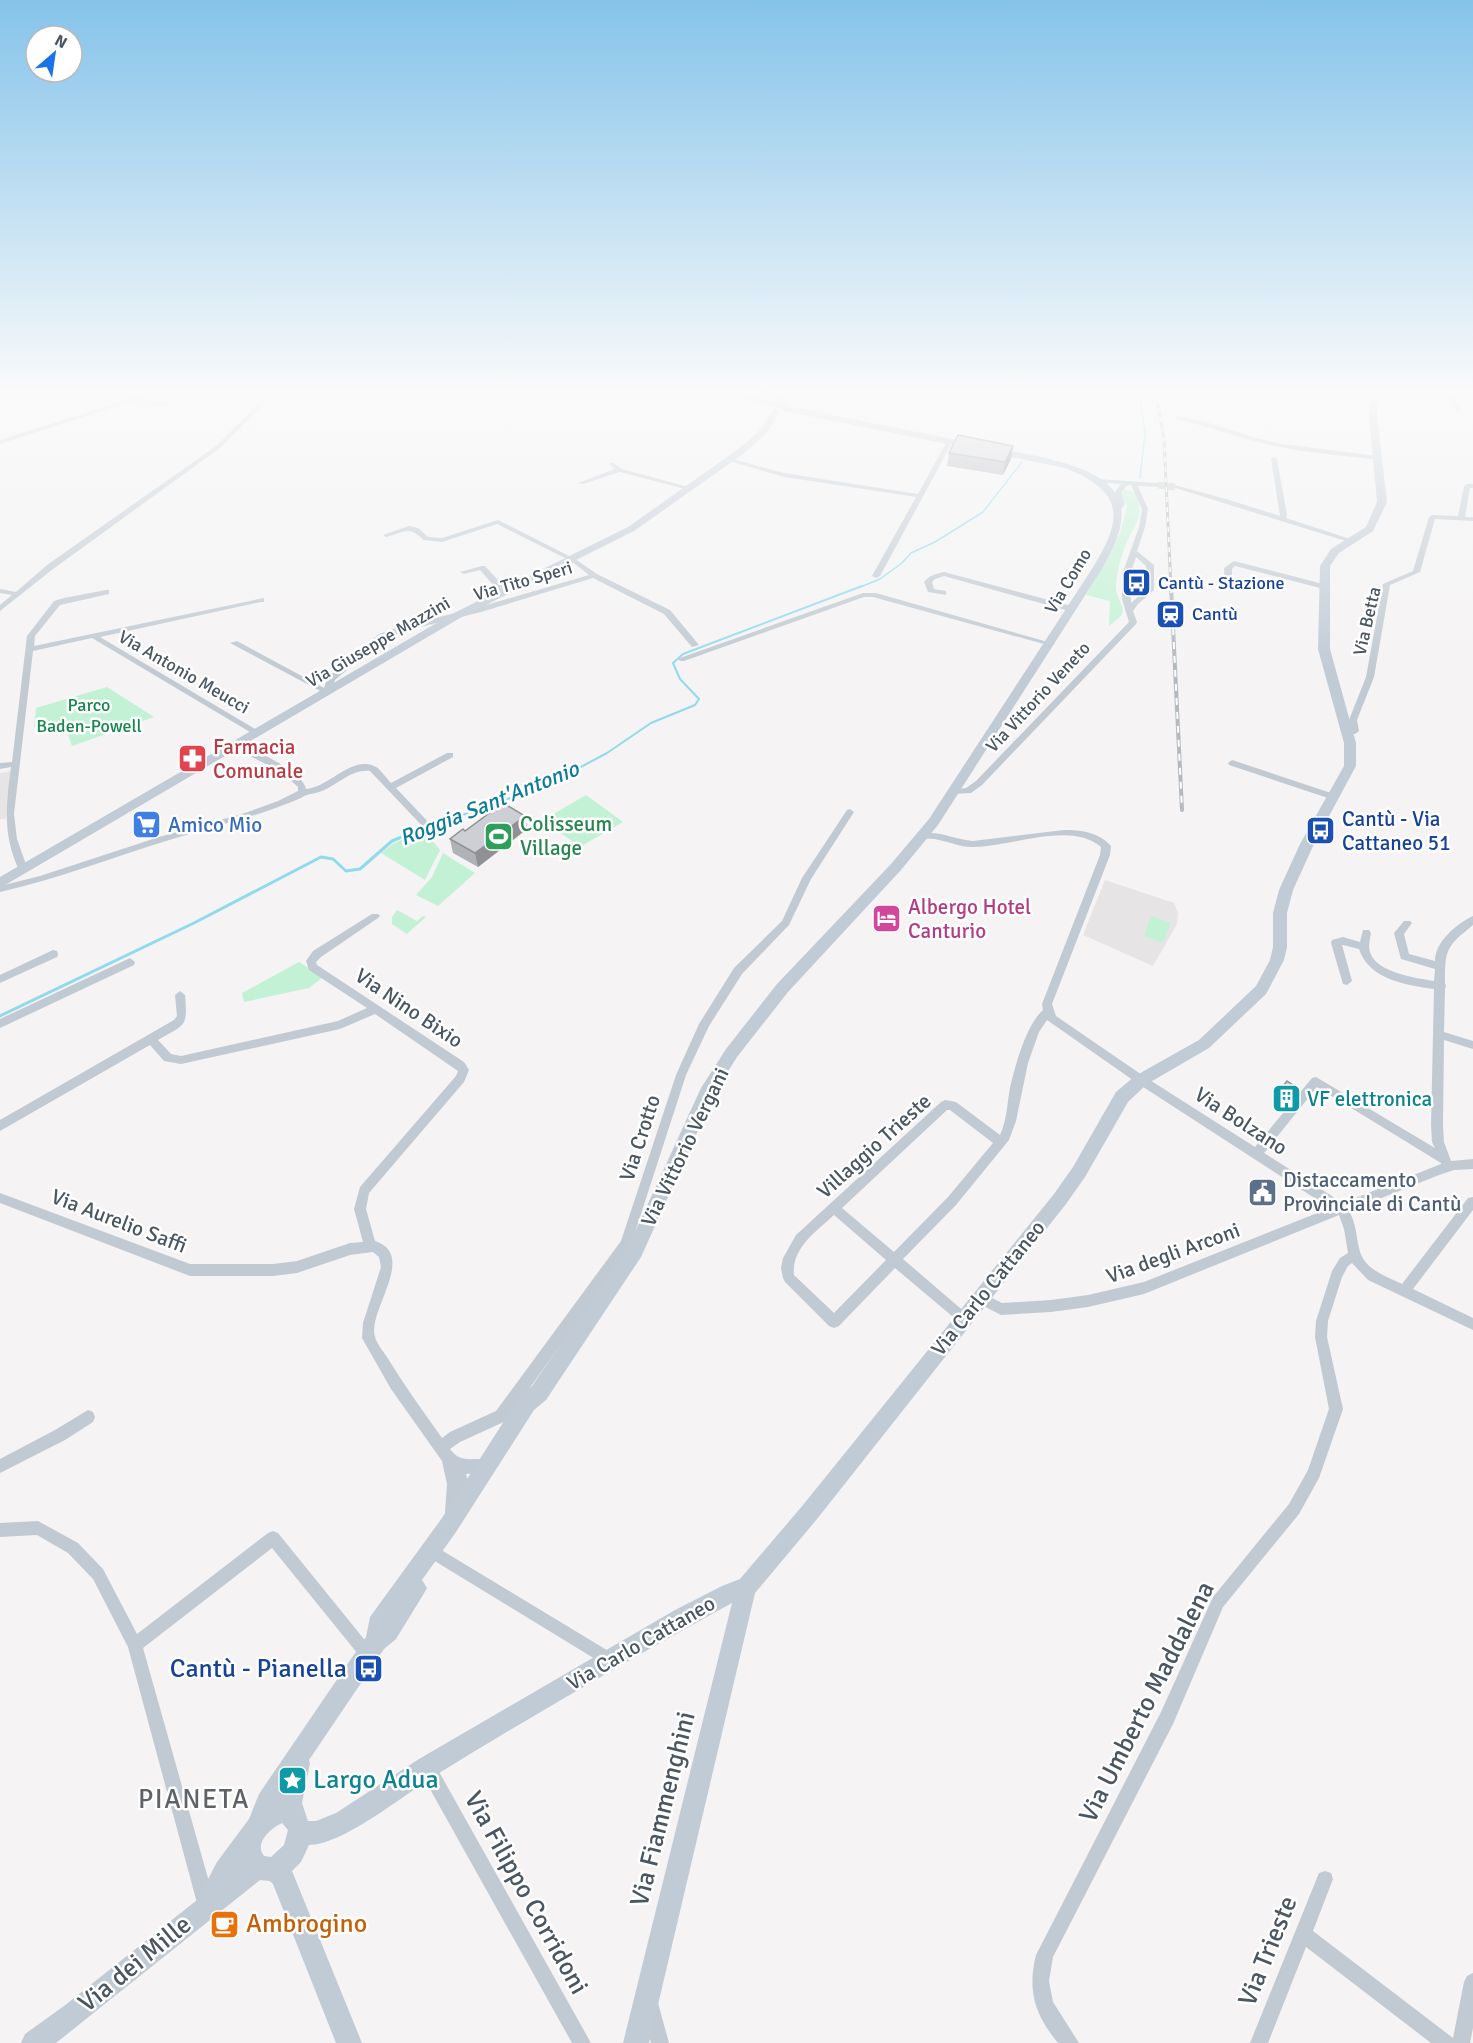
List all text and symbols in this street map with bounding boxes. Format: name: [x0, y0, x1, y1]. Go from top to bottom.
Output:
north arrow: [24, 24, 84, 84]
text: N: [51, 30, 71, 53]
street label: Via Como: [1040, 544, 1096, 618]
street label: Via Tito Speri: [471, 556, 575, 606]
bus stop icon: Cantù - Stazione: [1121, 567, 1153, 599]
place label: Cantù - Stazione: [1158, 572, 1285, 594]
street label: Via Betta: [1348, 584, 1386, 658]
street label: Via Giuseppe Mazzini: [302, 592, 454, 692]
station icon: Cantù: [1155, 598, 1187, 630]
place label: Cantù: [1192, 603, 1238, 625]
street label: Via Antonio Meucci: [114, 625, 254, 719]
street label: Via Vittorio Veneto: [981, 637, 1095, 757]
park label: Parco Baden-Powell: [36, 694, 142, 737]
place label: Farmacia Comunale: [213, 734, 303, 784]
pharmacy icon: Farmacia Comunale: [176, 743, 208, 775]
water label: Roggia Sant'Antonio: [395, 754, 584, 851]
place label: Cantù - Via Cattaneo 51: [1342, 806, 1451, 856]
supermarket icon: Amico Mio: [131, 809, 163, 841]
place label: Colisseum Village: [520, 811, 612, 861]
place label: Amico Mio: [168, 812, 262, 838]
bus stop icon: Cantù - Via Cattaneo 51: [1305, 815, 1337, 847]
sports icon: Colisseum Village: [483, 820, 515, 852]
place label: Albergo Hotel Canturio: [908, 894, 1031, 944]
hotel icon: Albergo Hotel Canturio: [871, 903, 903, 935]
street label: Via Nino Bixio: [350, 962, 468, 1054]
street label: Via Vittorio Vergani: [635, 1063, 735, 1231]
street label: Via Bolzano: [1190, 1081, 1292, 1161]
building icon: VF elettronica: [1270, 1083, 1302, 1115]
place label: VF elettronica: [1307, 1086, 1432, 1112]
street label: Villaggio Trieste: [812, 1088, 936, 1204]
street label: Via Crotto: [614, 1092, 666, 1184]
place label: Distaccamento Provinciale di Cantù: [1283, 1167, 1461, 1217]
public building icon: Distaccamento Provinciale di Cantù: [1246, 1176, 1278, 1208]
street label: Via Aurelio Saffi: [47, 1183, 191, 1259]
street label: Via Carlo Cattaneo: [925, 1215, 1051, 1361]
street label: Via degli Arconi: [1103, 1217, 1243, 1289]
street label: Via Umberto Maddalena: [1072, 1576, 1222, 1828]
street label: Via Carlo Cattaneo: [562, 1590, 720, 1696]
place label: Cantù - Pianella: [170, 1653, 347, 1685]
bus stop icon: Cantù - Pianella: [352, 1653, 384, 1685]
street label: Via Fiammenghini: [623, 1708, 703, 1910]
place icon: Largo Adua: [276, 1764, 308, 1796]
place label: Largo Adua: [313, 1764, 439, 1796]
district label: PIANETA: [138, 1783, 250, 1816]
street label: Via Filippo Corridoni: [457, 1786, 595, 2000]
street label: Via Trieste: [1231, 1891, 1305, 2011]
cafe icon: Ambrogino: [209, 1908, 241, 1940]
place label: Ambrogino: [246, 1908, 367, 1940]
street label: Via dei Mille: [72, 1909, 198, 2019]

